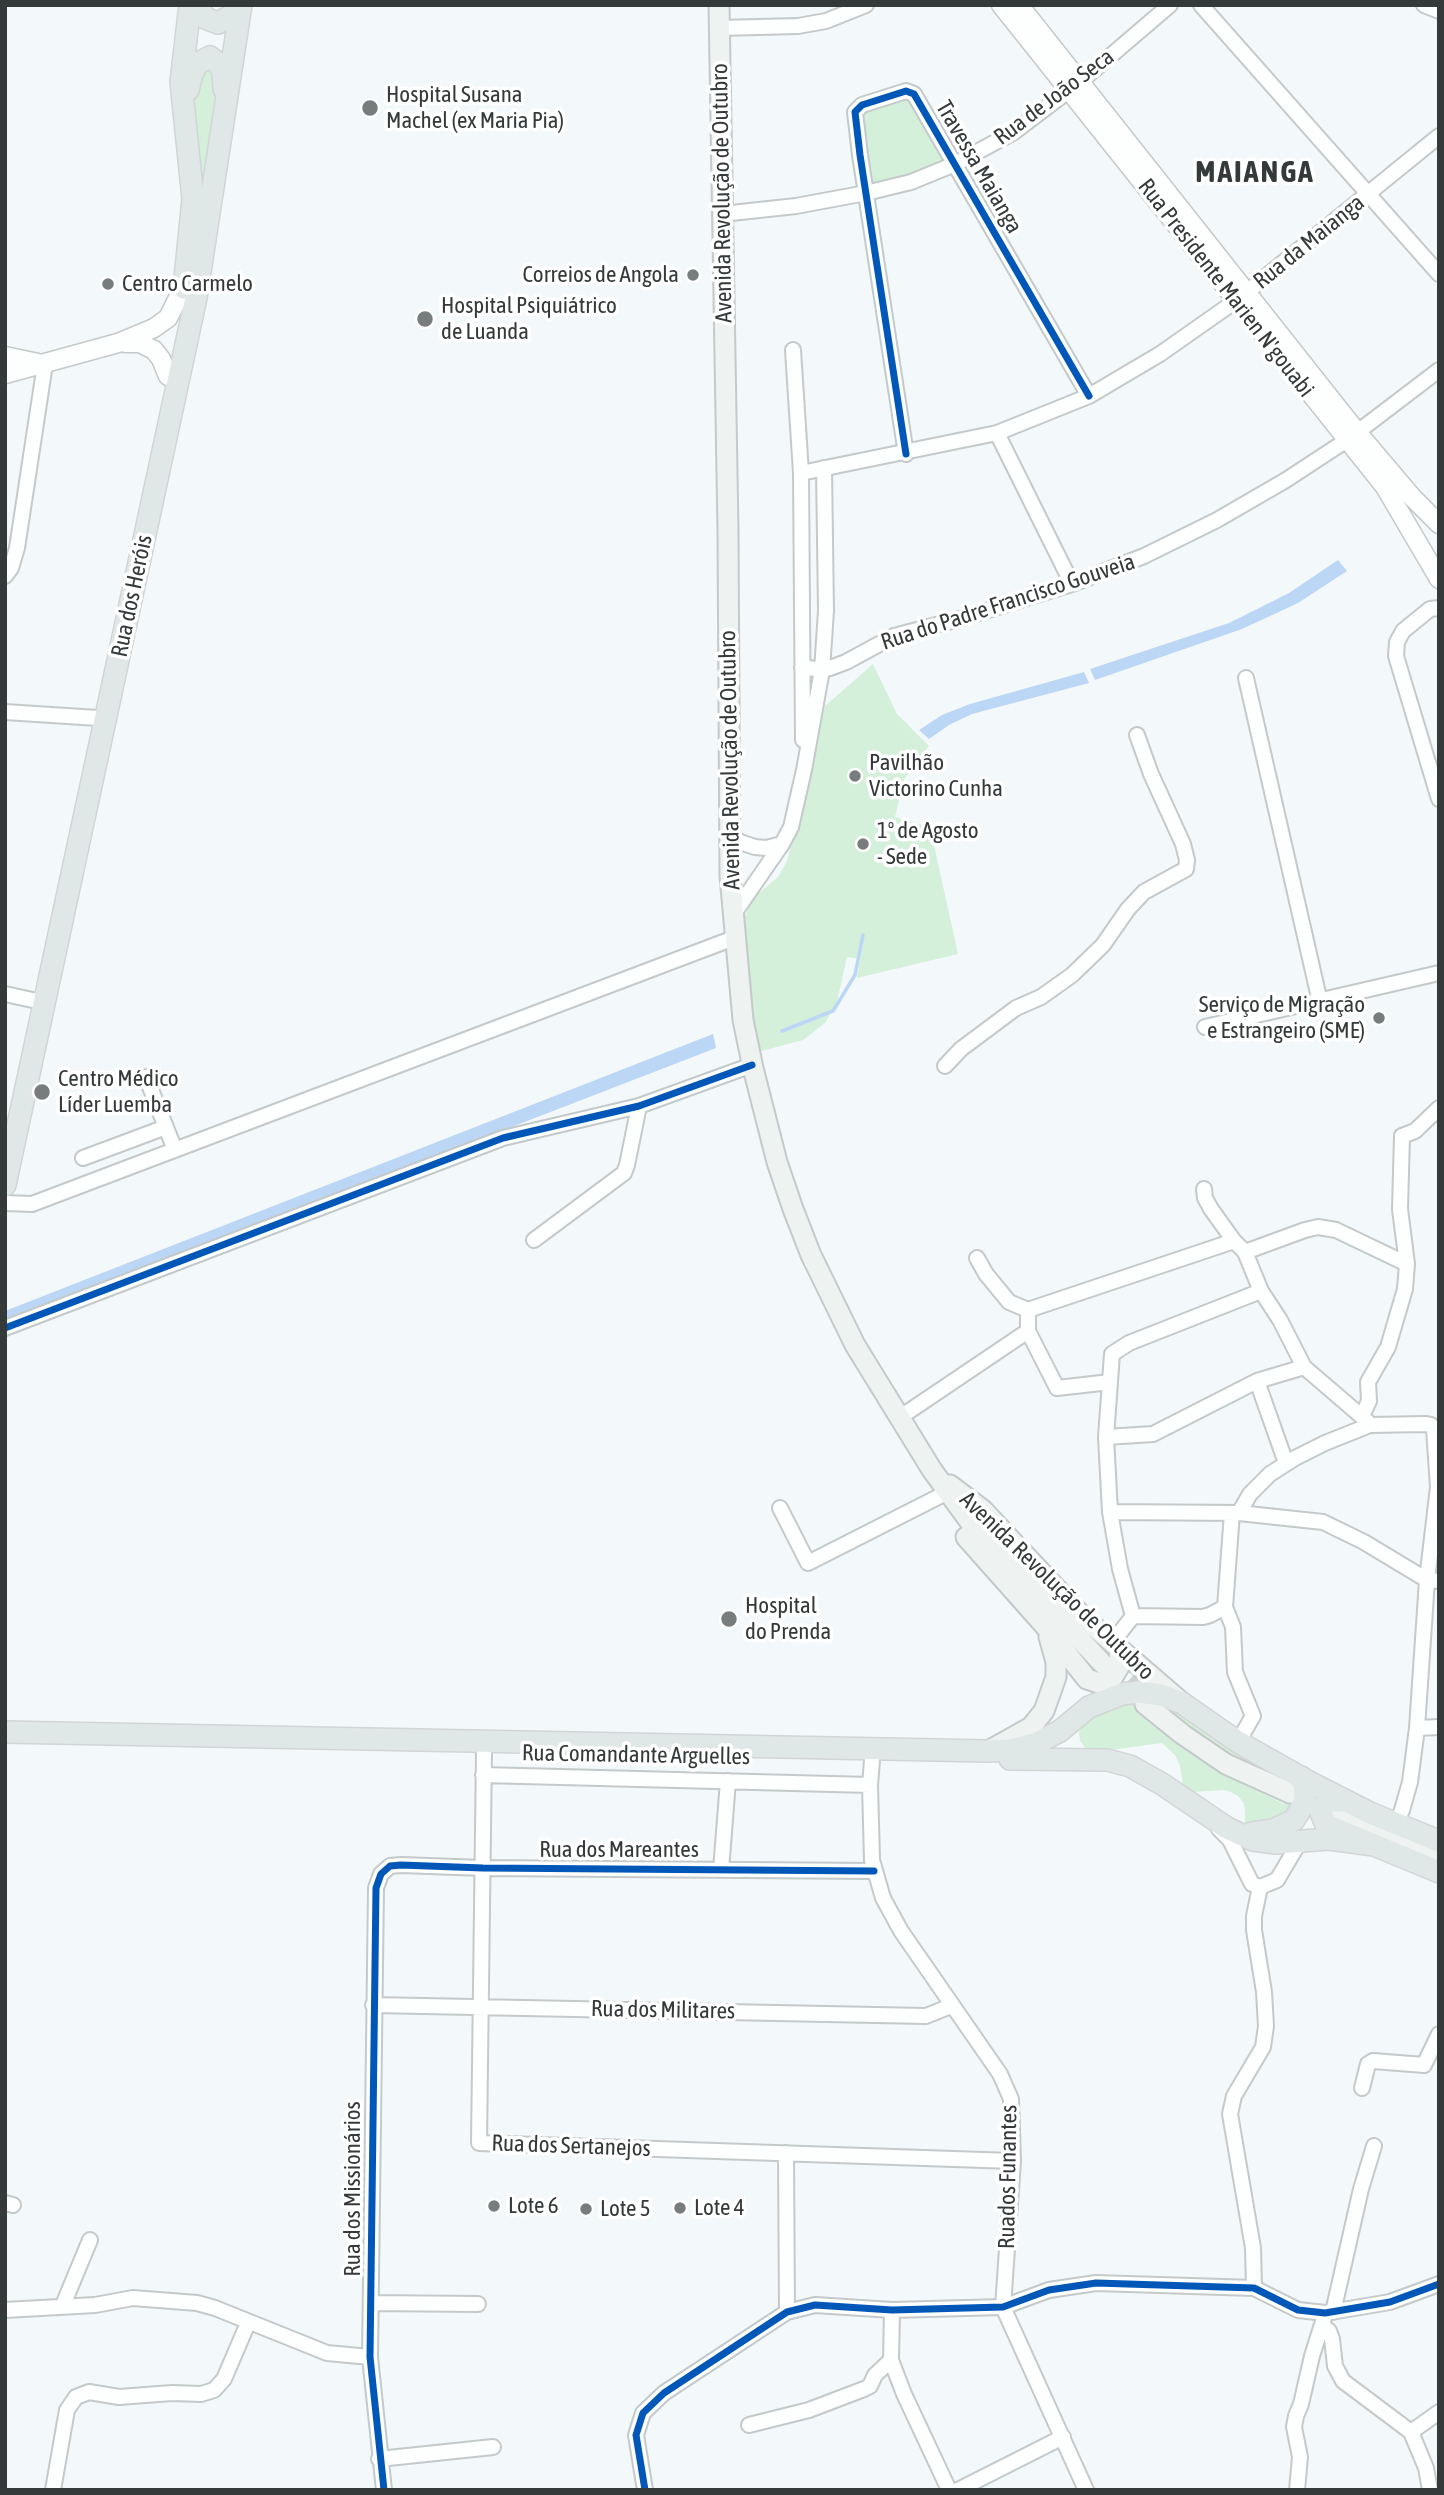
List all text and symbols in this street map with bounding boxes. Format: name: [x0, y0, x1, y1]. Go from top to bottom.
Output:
street label: Rua de João Seca: [989, 43, 1119, 151]
street label: Avenida Revolução de Outubro: [706, 63, 738, 323]
place label: Hospital Susana Machel (ex Maria Pia): [386, 81, 564, 135]
street label: Travessa Maianga: [930, 96, 1028, 238]
marker: Hospital Susana Machel (ex Maria Pia): [360, 98, 380, 118]
district label: MAIANGA: [1196, 155, 1314, 191]
street label: Rua Presidente Marien N'gouabi: [1132, 173, 1320, 403]
street label: Rua da Maianga: [1248, 189, 1370, 295]
place label: Correios de Angola: [523, 261, 679, 289]
marker: Correios de Angola: [685, 267, 701, 283]
place label: Centro Carmelo: [122, 270, 253, 298]
marker: Centro Carmelo: [100, 276, 116, 292]
place label: Hospital Psiquiátrico de Luanda: [441, 292, 617, 346]
marker: Hospital Psiquiátrico de Luanda: [415, 309, 435, 329]
street label: Rua dos Heróis: [106, 532, 158, 660]
street label: Rua do Padre Francisco Gouveia: [878, 548, 1138, 656]
street label: Avenida Revolução de Outubro: [714, 630, 746, 890]
place label: Pavilhão Victorino Cunha: [869, 749, 1003, 803]
marker: Pavilhão Victorino Cunha: [847, 768, 863, 784]
place label: 1º de Agosto - Sede: [877, 817, 978, 871]
marker: 1º de Agosto - Sede: [855, 836, 871, 852]
place label: Serviço de Migração e Estrangeiro (SME): [1199, 991, 1365, 1045]
marker: Serviço de Migração e Estrangeiro (SME): [1371, 1010, 1387, 1026]
place label: Centro Médico Líder Luemba: [58, 1065, 179, 1119]
marker: Centro Médico Líder Luemba: [32, 1082, 52, 1102]
street label: Avenida Revolução de Outubro: [954, 1486, 1160, 1686]
place label: Hospital do Prenda: [745, 1592, 831, 1646]
marker: Hospital do Prenda: [719, 1609, 739, 1629]
street label: Rua Comandante Arguelles: [522, 1739, 750, 1771]
street label: Rua dos Mareantes: [539, 1836, 699, 1864]
street label: Rua dos Militares: [591, 1995, 735, 2025]
street label: Rua dos Missionários: [339, 2101, 367, 2277]
street label: Ruados Funantes: [993, 2105, 1023, 2249]
street label: Rua dos Sertanejos: [491, 2129, 651, 2163]
place label: Lote 6: [508, 2192, 559, 2220]
place label: Lote 4: [694, 2194, 745, 2222]
place label: Lote 5: [600, 2195, 651, 2223]
marker: Lote 6: [486, 2198, 502, 2214]
marker: Lote 4: [672, 2200, 688, 2216]
marker: Lote 5: [578, 2201, 594, 2217]

